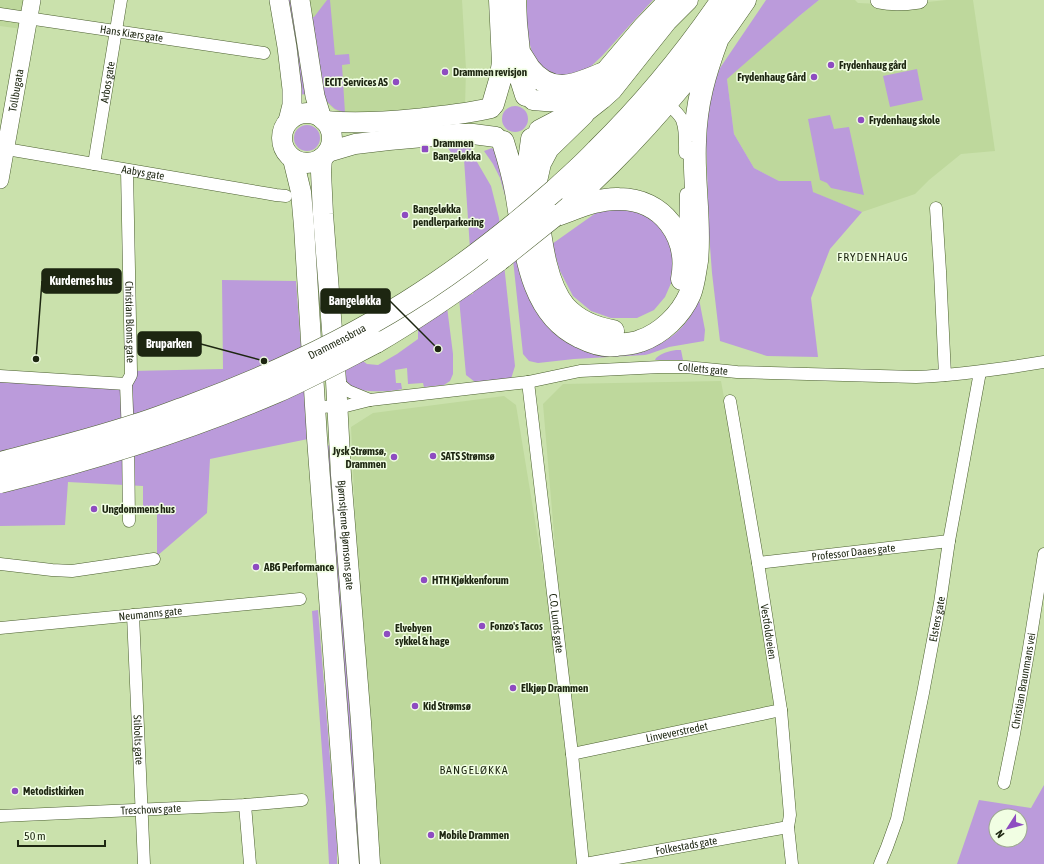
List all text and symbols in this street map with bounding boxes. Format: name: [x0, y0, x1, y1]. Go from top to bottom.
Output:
street label: Hans Kiærs gate: [99, 23, 164, 44]
place label: Frydenhaug gård: [839, 59, 907, 71]
street label: Arbos gate: [98, 60, 117, 104]
marker: Frydenhaug gård: [826, 60, 836, 70]
place label: Drammen revisjon: [453, 66, 527, 78]
marker: Drammen revisjon: [440, 67, 450, 77]
street label: Tollbugata: [6, 68, 26, 113]
place label: Frydenhaug Gård: [737, 71, 806, 83]
marker: Frydenhaug Gård: [809, 72, 819, 82]
place label: ECIT Services AS: [325, 76, 388, 88]
marker: ECIT Services AS: [391, 77, 401, 87]
place label: Frydenhaug skole: [869, 114, 940, 126]
marker: Frydenhaug skole: [856, 115, 866, 125]
place label: Drammen Bangeløkka: [433, 137, 481, 162]
marker: Drammen Bangeløkka: [420, 144, 430, 154]
street label: Aabys gate: [121, 163, 165, 182]
place label: Bangeløkka pendlerparkering: [413, 203, 484, 228]
marker: Bangeløkka pendlerparkering: [400, 210, 410, 220]
district label: FRYDENHAUG: [837, 250, 909, 264]
callout: Kurdernes hus: [42, 269, 121, 293]
text: Kurdernes hus: [50, 274, 113, 288]
street label: Christian Bloms gate: [123, 281, 137, 363]
callout: Bangeløkka: [321, 289, 390, 313]
text: Bangeløkka: [329, 294, 382, 308]
street label: Drammensbrua: [306, 322, 368, 361]
callout: Bruparken: [138, 332, 201, 356]
text: Bruparken: [146, 337, 192, 351]
street label: Colletts gate: [678, 361, 729, 377]
place label: Jysk Strømsø, Drammen: [332, 445, 386, 470]
place label: SATS Strømsø: [441, 450, 495, 462]
marker: SATS Strømsø: [428, 451, 438, 461]
marker: Jysk Strømsø, Drammen: [389, 452, 399, 462]
street label: Bjørnstjerne Bjørnsons gate: [335, 480, 356, 591]
place label: Ungdommens hus: [102, 503, 175, 515]
marker: Ungdommens hus: [89, 504, 99, 514]
street label: Professor Daaes gate: [811, 541, 896, 563]
place label: ABG Performance: [263, 561, 334, 573]
marker: ABG Performance: [251, 562, 261, 572]
place label: HTH Kjøkkenforum: [432, 574, 509, 586]
marker: HTH Kjøkkenforum: [419, 575, 429, 585]
street label: C.O. Lunds gate: [547, 593, 566, 654]
street label: Elsters gate: [927, 596, 947, 643]
street label: Vestfoldveien: [759, 603, 779, 660]
street label: Neumanns gate: [118, 604, 183, 623]
place label: Fonzo's Tacos: [490, 620, 543, 632]
marker: Fonzo's Tacos: [477, 621, 487, 631]
place label: Elvebyen sykkel & hage: [395, 622, 449, 647]
marker: Elvebyen sykkel & hage: [382, 629, 392, 639]
street label: Christian Braunmans vei: [1009, 632, 1037, 730]
place label: Elkjøp Drammen: [521, 682, 588, 694]
marker: Elkjøp Drammen: [508, 683, 518, 693]
place label: Kid Strømsø: [423, 700, 471, 712]
marker: Kid Strømsø: [410, 701, 420, 711]
street label: Stibolts gate: [131, 715, 146, 765]
street label: Linveverstredet: [645, 720, 709, 744]
district label: BANGELØKKA: [439, 763, 509, 777]
place label: Metodistkirken: [23, 785, 84, 797]
marker: Metodistkirken: [10, 786, 20, 796]
street label: Treschows gate: [120, 802, 181, 817]
north arrow: [988, 808, 1028, 848]
scale bar: [18, 822, 105, 848]
text: N: [993, 828, 1007, 840]
text: 50 m: [24, 829, 46, 843]
place label: Mobile Drammen: [439, 829, 509, 841]
marker: Mobile Drammen: [426, 830, 436, 840]
street label: Folkestads gate: [655, 834, 718, 857]

